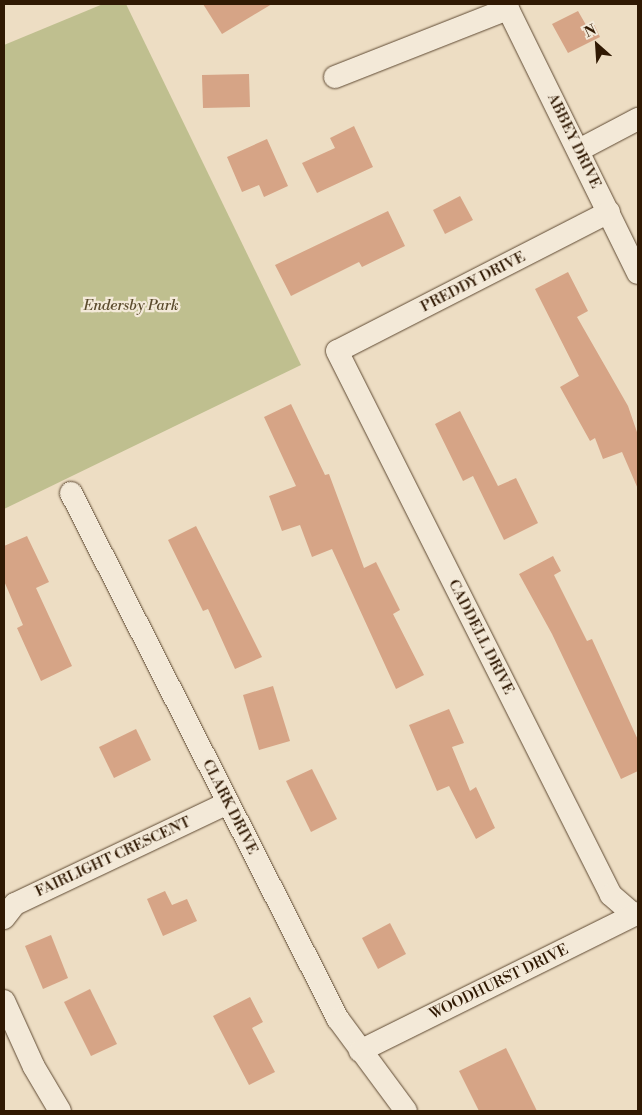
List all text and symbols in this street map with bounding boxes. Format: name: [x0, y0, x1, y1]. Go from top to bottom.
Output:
north arrow: [572, 20, 622, 70]
text: N: [581, 21, 599, 42]
street label: ABBEY DRIVE: [543, 91, 605, 191]
street label: PREDDY DRIVE: [418, 248, 528, 316]
park label: Endersby Park: [83, 297, 179, 315]
street label: CADDELL DRIVE: [444, 577, 518, 697]
street label: CLARK DRIVE: [198, 756, 262, 858]
street label: FAIRLIGHT CRESCENT: [32, 813, 194, 901]
street label: WOODHURST DRIVE: [427, 941, 571, 1023]

